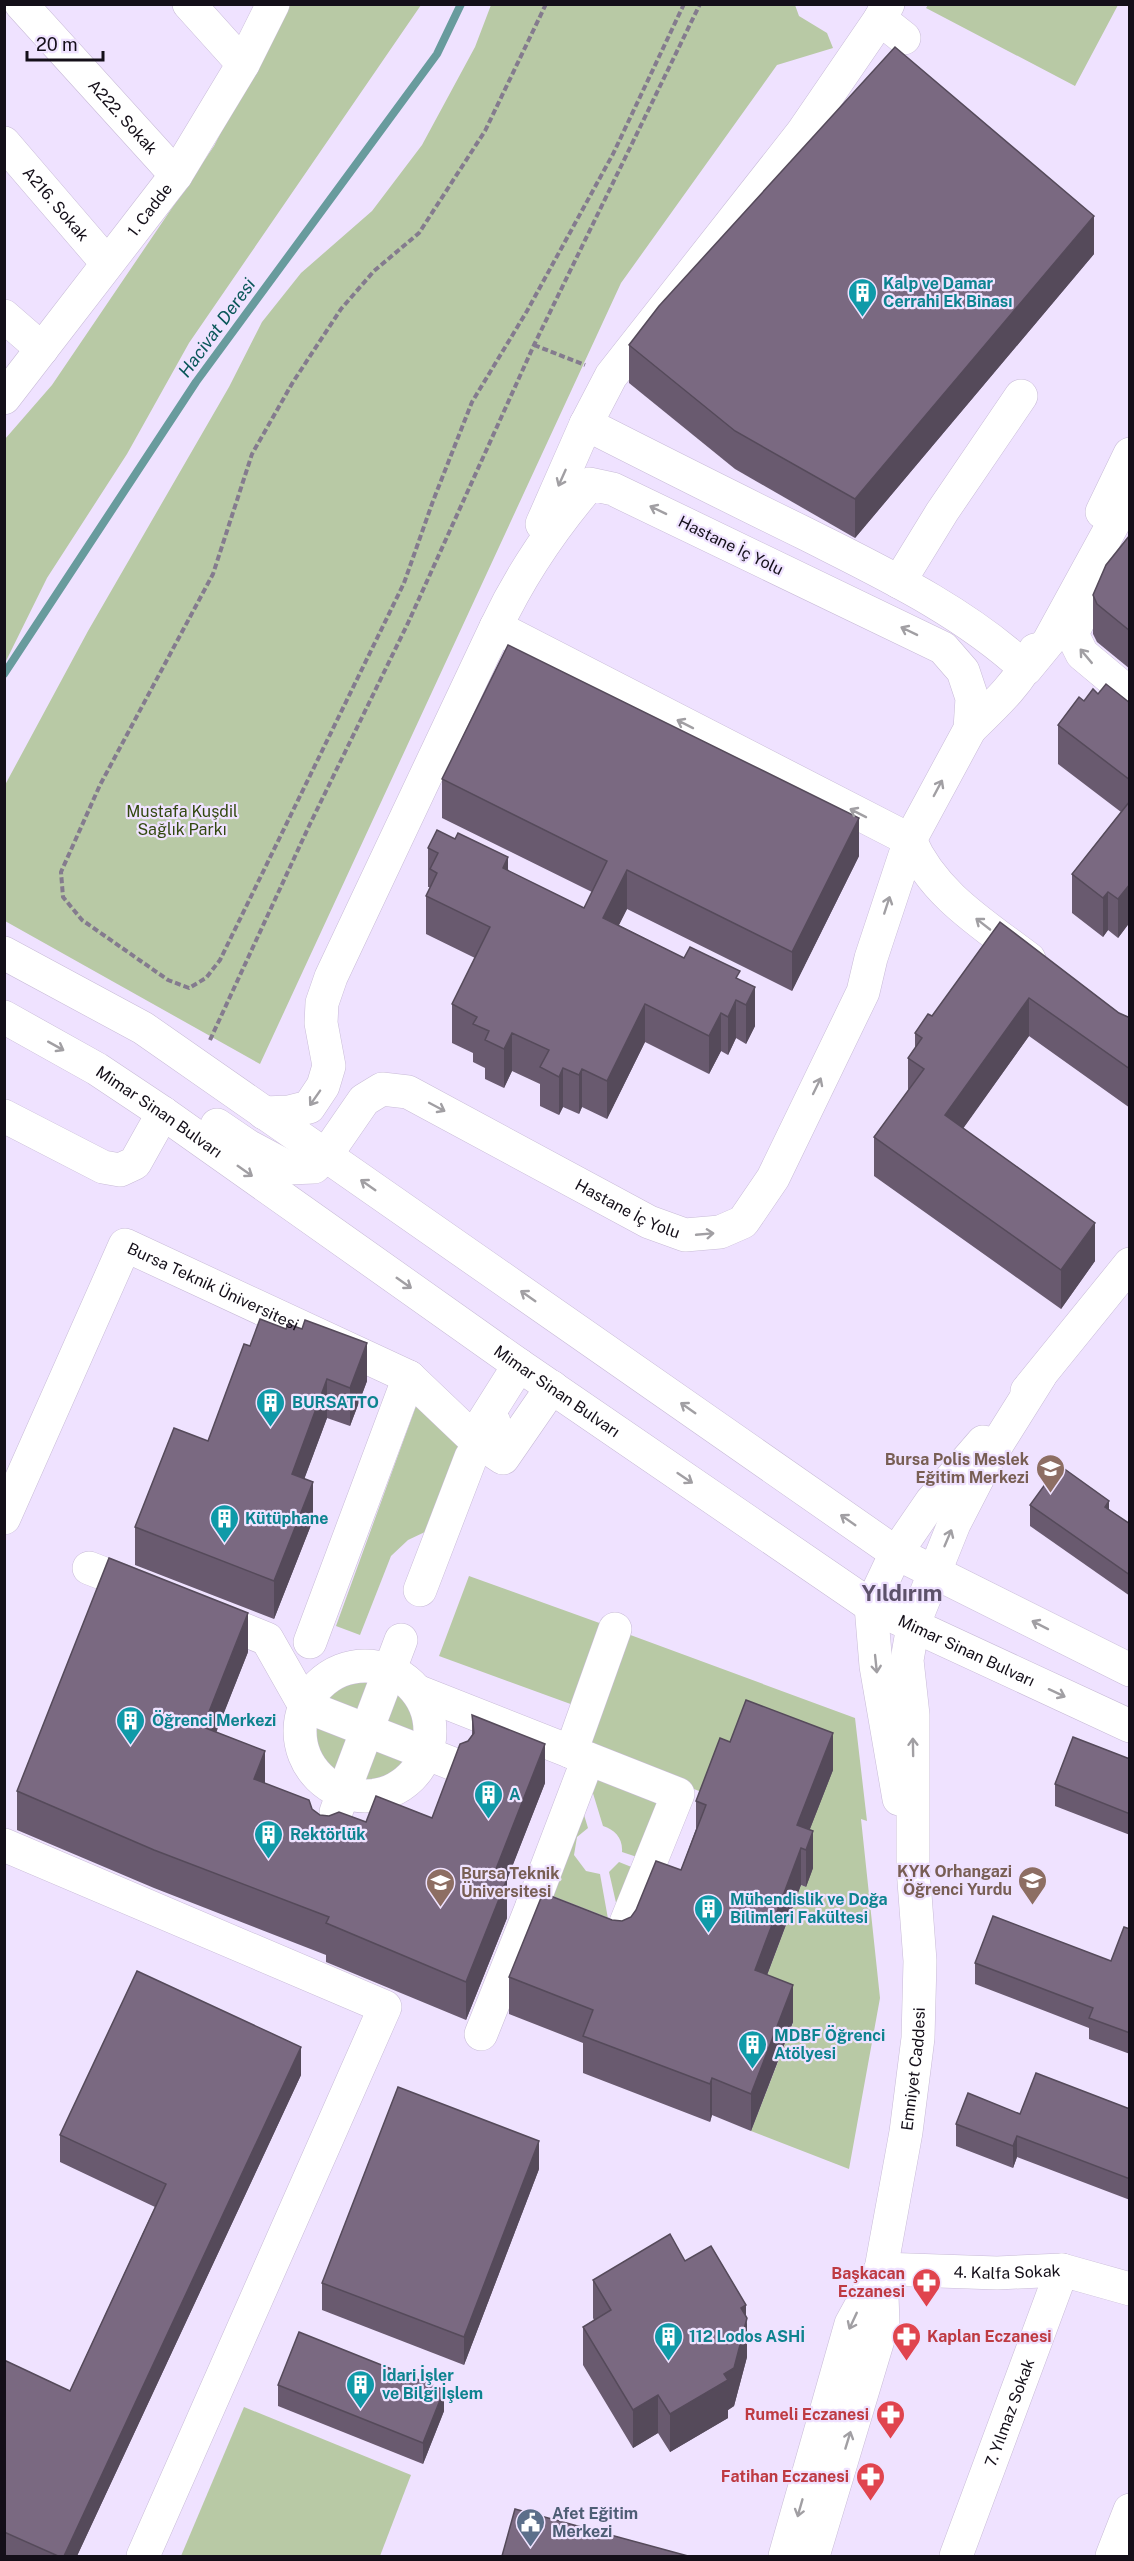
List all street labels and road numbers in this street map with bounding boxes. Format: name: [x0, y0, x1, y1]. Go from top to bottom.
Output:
street label: A222. Sokak: [84, 76, 161, 158]
street label: A216. Sokak: [19, 163, 93, 245]
street label: 1. Cadde: [123, 180, 176, 240]
street label: Hastane İç Yolu: [675, 511, 787, 579]
street label: Mimar Sinan Bulvarı: [92, 1062, 226, 1162]
street label: Hastane İç Yolu: [572, 1175, 683, 1242]
street label: Bursa Teknik Üniversitesi: [124, 1239, 302, 1334]
street label: Mimar Sinan Bulvarı: [490, 1341, 623, 1441]
street label: Mimar Sinan Bulvarı: [895, 1611, 1038, 1691]
street label: Emniyet Caddesi: [897, 2007, 929, 2132]
street label: 4. Kalfa Sokak: [953, 2261, 1061, 2283]
street label: 7. Yılmaz Sokak: [981, 2356, 1038, 2469]

